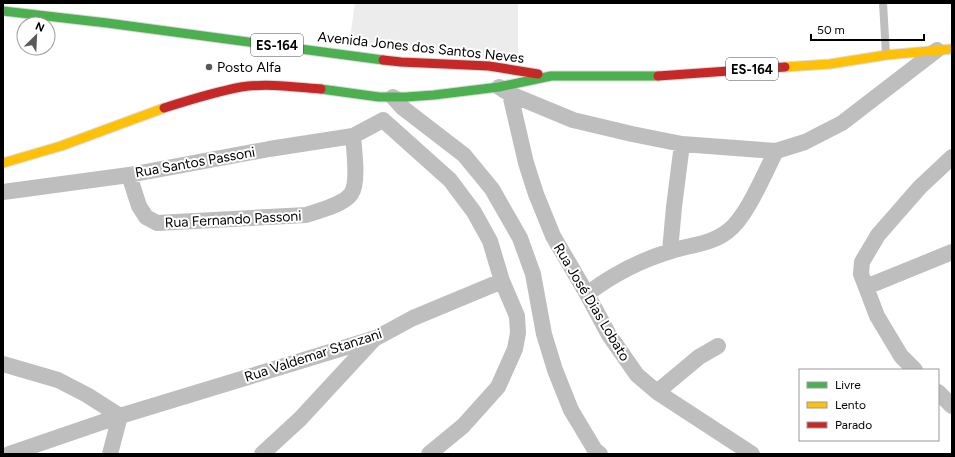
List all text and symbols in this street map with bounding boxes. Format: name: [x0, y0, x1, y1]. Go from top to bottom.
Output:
north arrow: [16, 16, 56, 56]
scale bar: [811, 16, 924, 42]
text: N: [33, 20, 46, 35]
text: 50 m: [817, 23, 845, 37]
street label: Avenida Jones dos Santos Neves: [317, 28, 525, 67]
road number: ES-164: [251, 34, 303, 56]
road number: ES-164: [726, 58, 778, 80]
place label: Posto Alfa: [217, 59, 281, 76]
marker: Posto Alfa: [204, 62, 214, 72]
street label: Rua Santos Passoni: [134, 144, 256, 181]
street label: Rua Fernando Passoni: [164, 207, 302, 232]
street label: Rua José Dias Lobato: [550, 240, 633, 364]
street label: Rua Valdemar Stanzani: [242, 325, 384, 386]
legend: [799, 369, 939, 441]
text: Livre: [835, 378, 861, 392]
text: Lento: [835, 398, 866, 412]
text: Parado: [835, 418, 872, 432]

